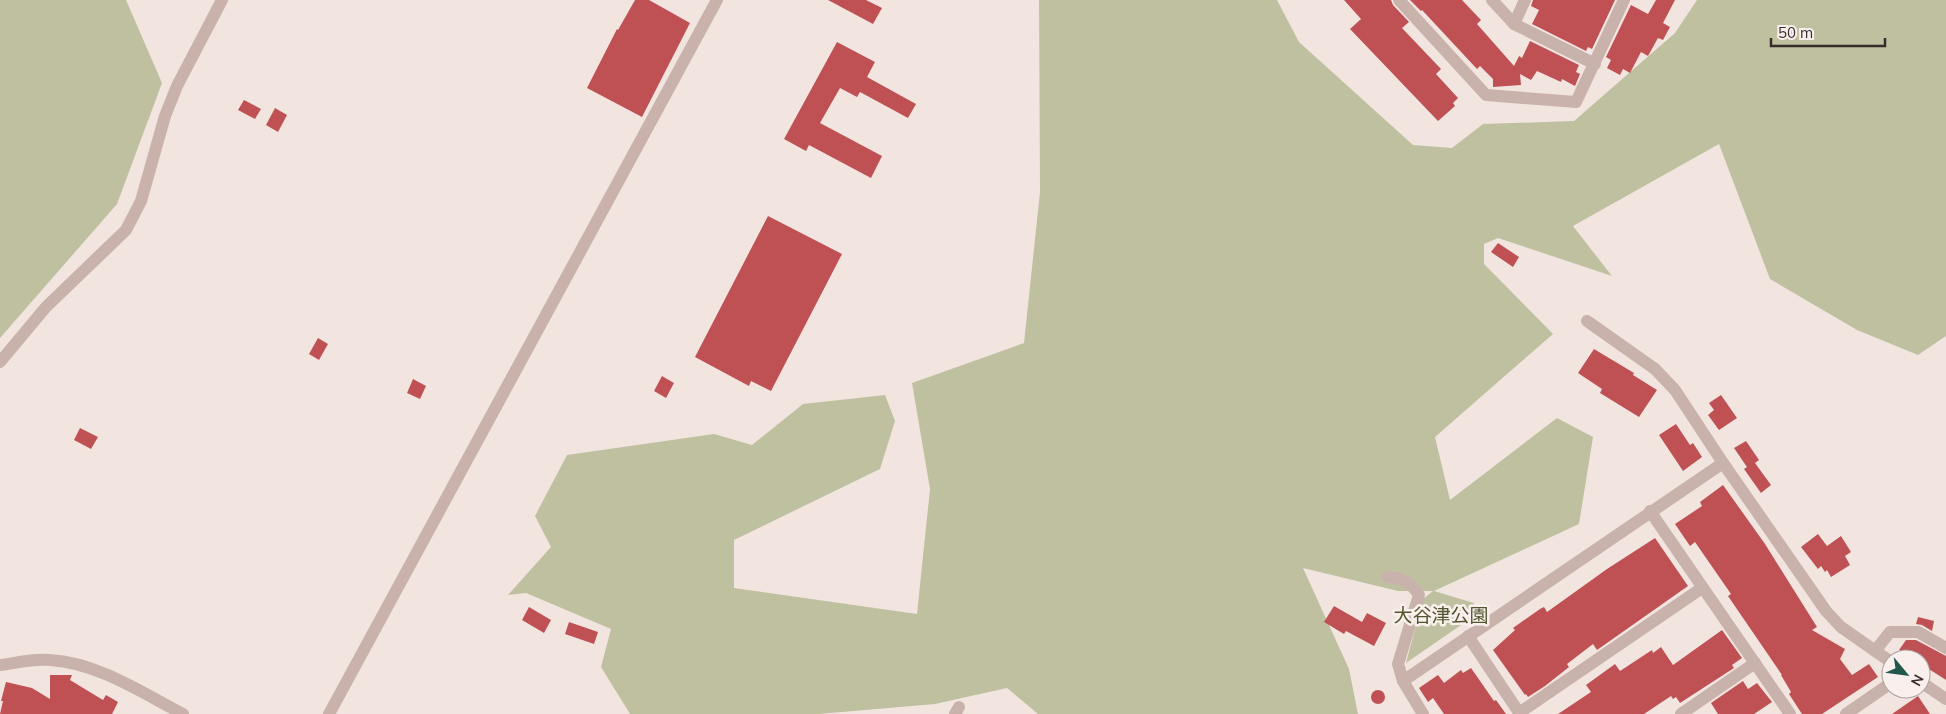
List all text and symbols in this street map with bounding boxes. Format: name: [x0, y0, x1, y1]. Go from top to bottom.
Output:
scale bar: [1771, 15, 1885, 47]
text: 50 m: [1778, 23, 1813, 42]
park label: 大谷津公園: [1393, 603, 1489, 627]
north arrow: [1881, 649, 1931, 699]
text: N: [1907, 671, 1928, 689]

